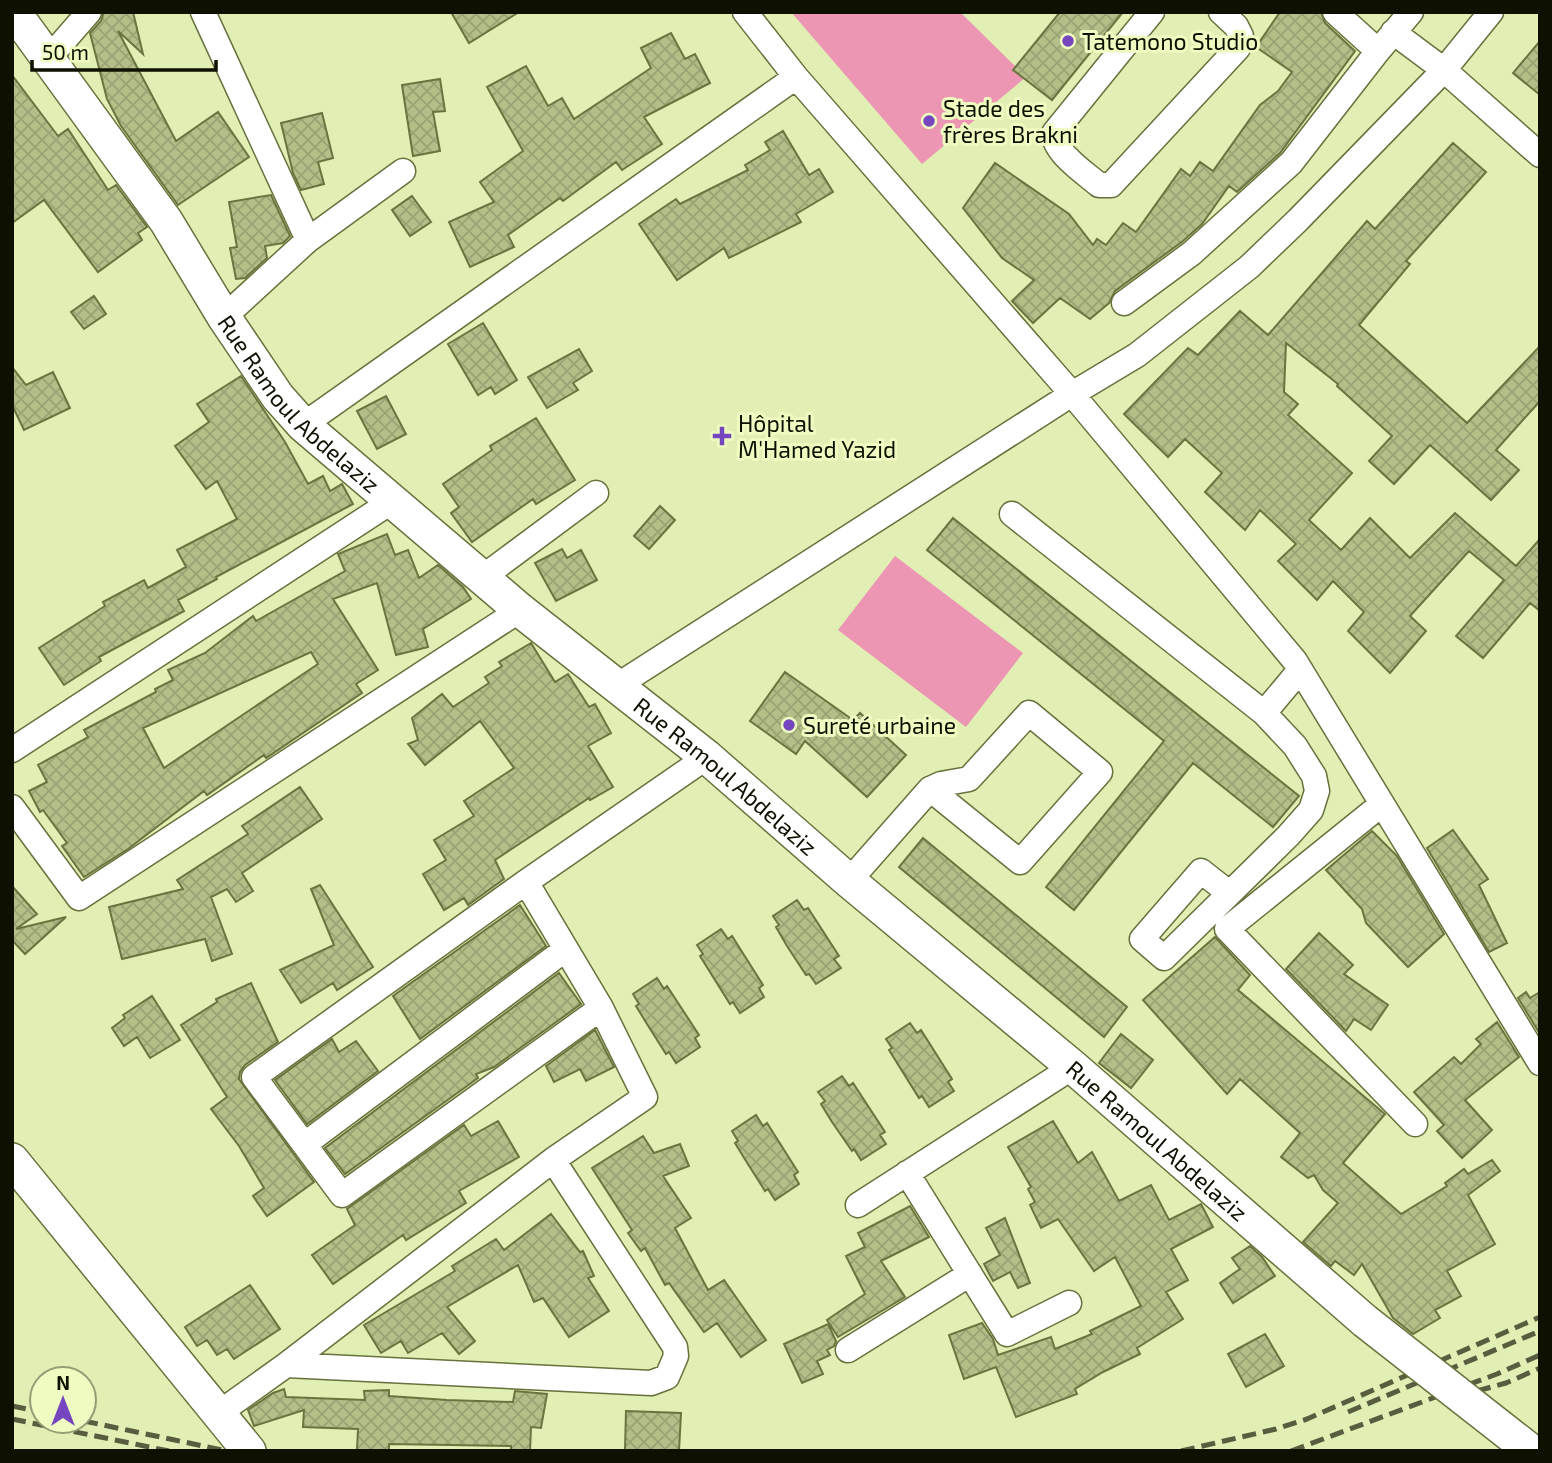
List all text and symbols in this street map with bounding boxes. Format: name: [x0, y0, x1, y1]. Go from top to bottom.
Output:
place label: Tatemono Studio: [1082, 27, 1258, 55]
scale bar: [32, 28, 215, 72]
marker: Tatemono Studio: [1060, 33, 1076, 49]
text: 50 m: [42, 39, 89, 64]
place label: Stade des frères Brakni: [943, 94, 1078, 148]
marker: Stade des frères Brakni: [921, 113, 937, 129]
street label: Rue Ramoul Abdelaziz: [212, 309, 386, 498]
place label: Hôpital M'Hamed Yazid: [738, 409, 896, 463]
marker: Hôpital M'Hamed Yazid: [712, 426, 732, 446]
street label: Rue Ramoul Abdelaziz: [628, 691, 823, 861]
place label: Sureté urbaine: [803, 711, 956, 739]
marker: Sureté urbaine: [781, 717, 797, 733]
street label: Rue Ramoul Abdelaziz: [1061, 1054, 1253, 1227]
north arrow: [28, 1365, 98, 1435]
text: N: [56, 1371, 70, 1394]

